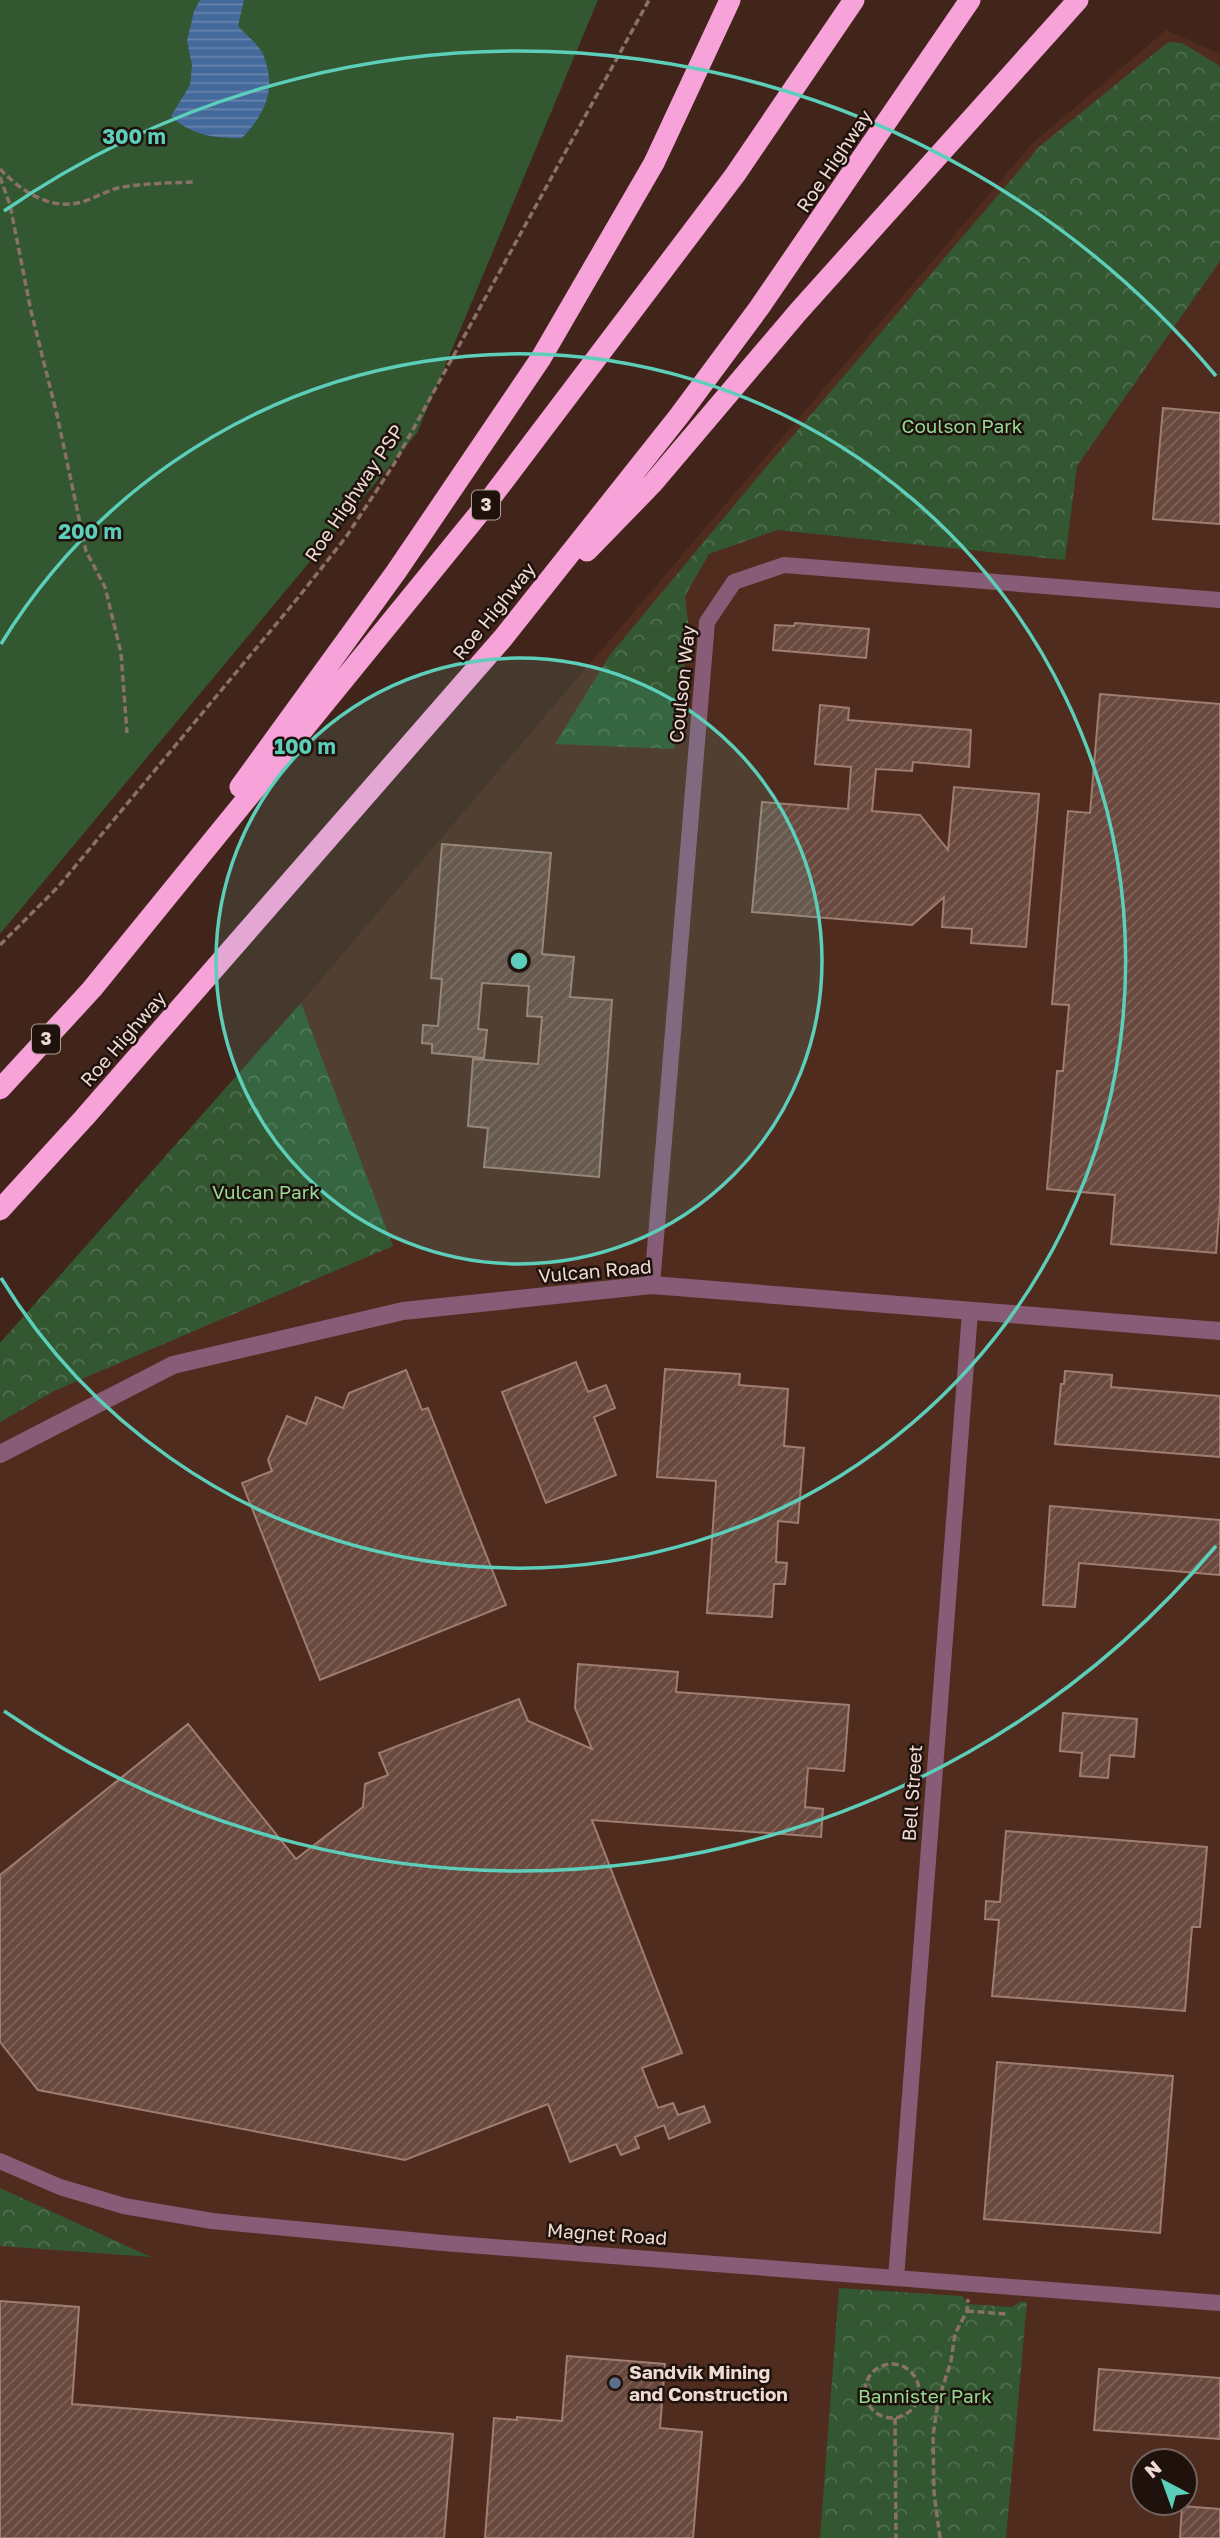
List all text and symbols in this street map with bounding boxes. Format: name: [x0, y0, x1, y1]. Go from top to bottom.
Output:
street label: Roe Highway: [791, 105, 876, 216]
text: 300 m: [102, 123, 166, 149]
park label: Coulson Park: [902, 414, 1023, 437]
street label: Roe Highway PSP: [299, 420, 408, 566]
road number: 3: [472, 490, 500, 520]
text: 200 m: [58, 518, 122, 544]
street label: Roe Highway: [447, 557, 540, 664]
street label: Coulson Way: [664, 624, 699, 744]
text: 100 m: [274, 733, 336, 759]
centre of rings: [507, 949, 531, 973]
street label: Roe Highway: [75, 986, 170, 1091]
road number: 3: [32, 1024, 60, 1054]
park label: Vulcan Park: [212, 1180, 320, 1203]
street label: Vulcan Road: [537, 1254, 652, 1287]
street label: Bell Street: [897, 1744, 926, 1842]
street label: Magnet Road: [546, 2218, 668, 2249]
place label: Sandvik Mining and Construction: [629, 2360, 788, 2405]
marker: Sandvik Mining and Construction: [607, 2375, 623, 2391]
park label: Bannister Park: [858, 2384, 992, 2407]
north arrow: [1129, 2447, 1199, 2517]
text: N: [1140, 2455, 1166, 2482]

